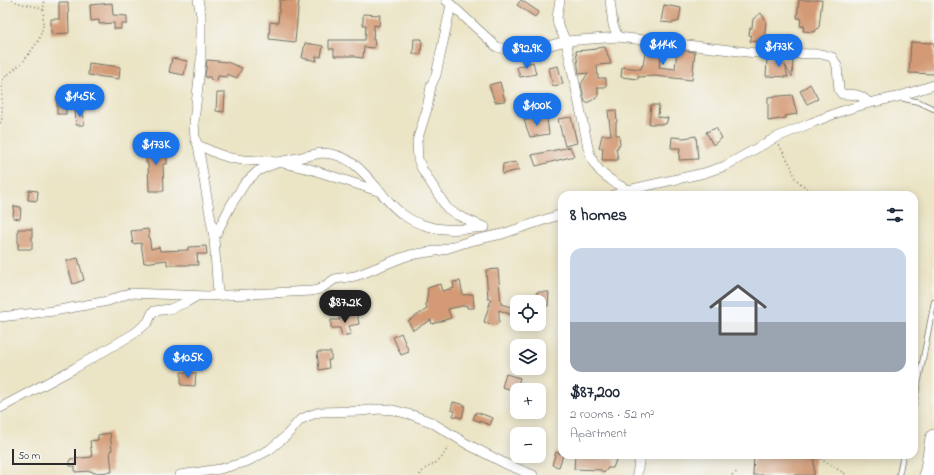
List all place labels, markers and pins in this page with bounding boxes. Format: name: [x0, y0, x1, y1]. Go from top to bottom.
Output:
pin: $114K: [635, 32, 691, 66]
pin: $173K: [751, 34, 807, 68]
pin: $92.9K: [494, 36, 560, 70]
pin: $145K: [52, 84, 108, 118]
pin: $100K: [509, 93, 565, 127]
pin: $173K: [128, 132, 184, 166]
pin: $87.2K: [312, 290, 378, 324]
pin: $105K: [160, 345, 216, 379]

